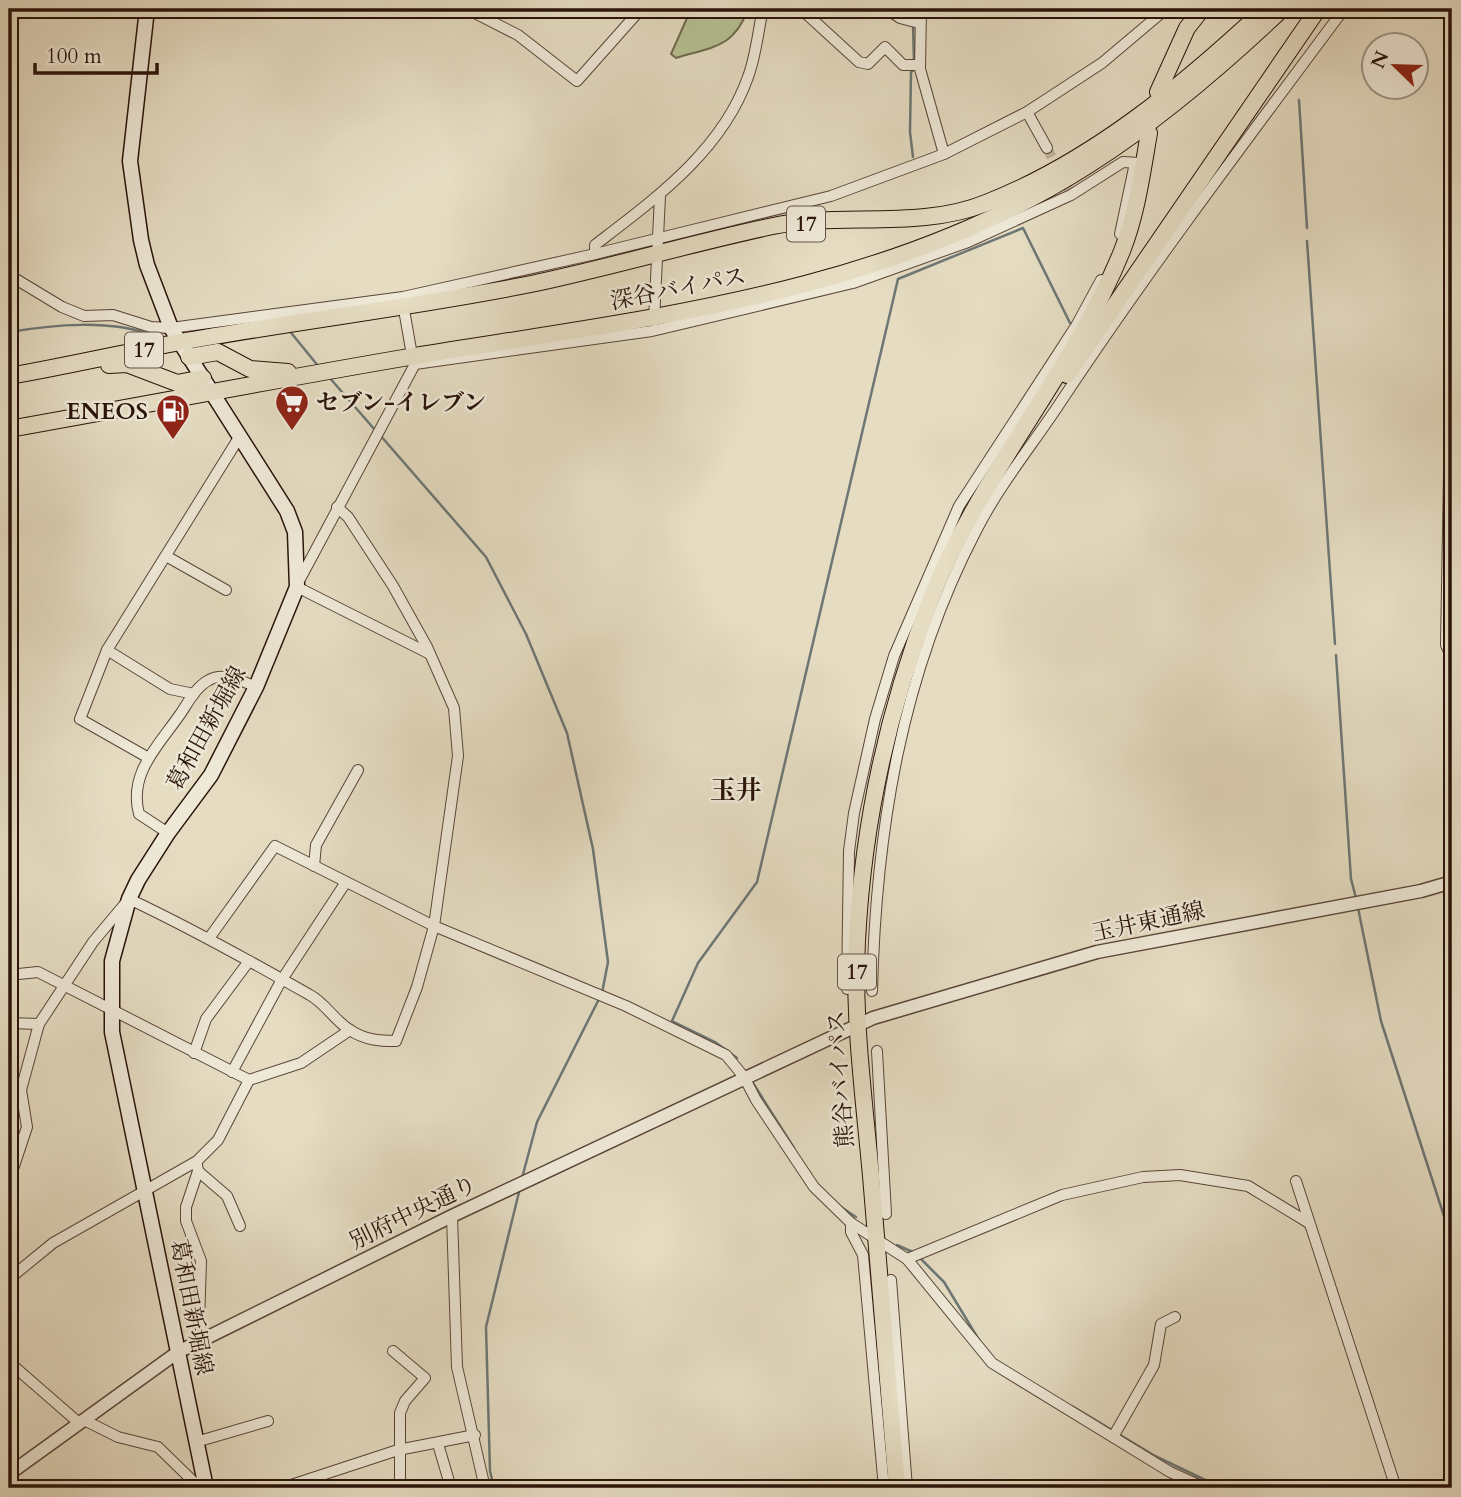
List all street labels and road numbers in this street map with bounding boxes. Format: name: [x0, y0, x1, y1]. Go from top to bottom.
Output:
road number: 17: [787, 206, 825, 242]
street label: 深谷バイパス: [608, 260, 749, 317]
road number: 17: [125, 332, 163, 368]
street label: 葛和田新堀線: [159, 660, 253, 796]
street label: 玉井東通線: [1089, 894, 1208, 949]
road number: 17: [838, 954, 876, 990]
street label: 熊谷バイパス: [820, 1009, 861, 1149]
street label: 別府中央通り: [344, 1168, 482, 1257]
street label: 葛和田新堀線: [163, 1236, 220, 1378]

